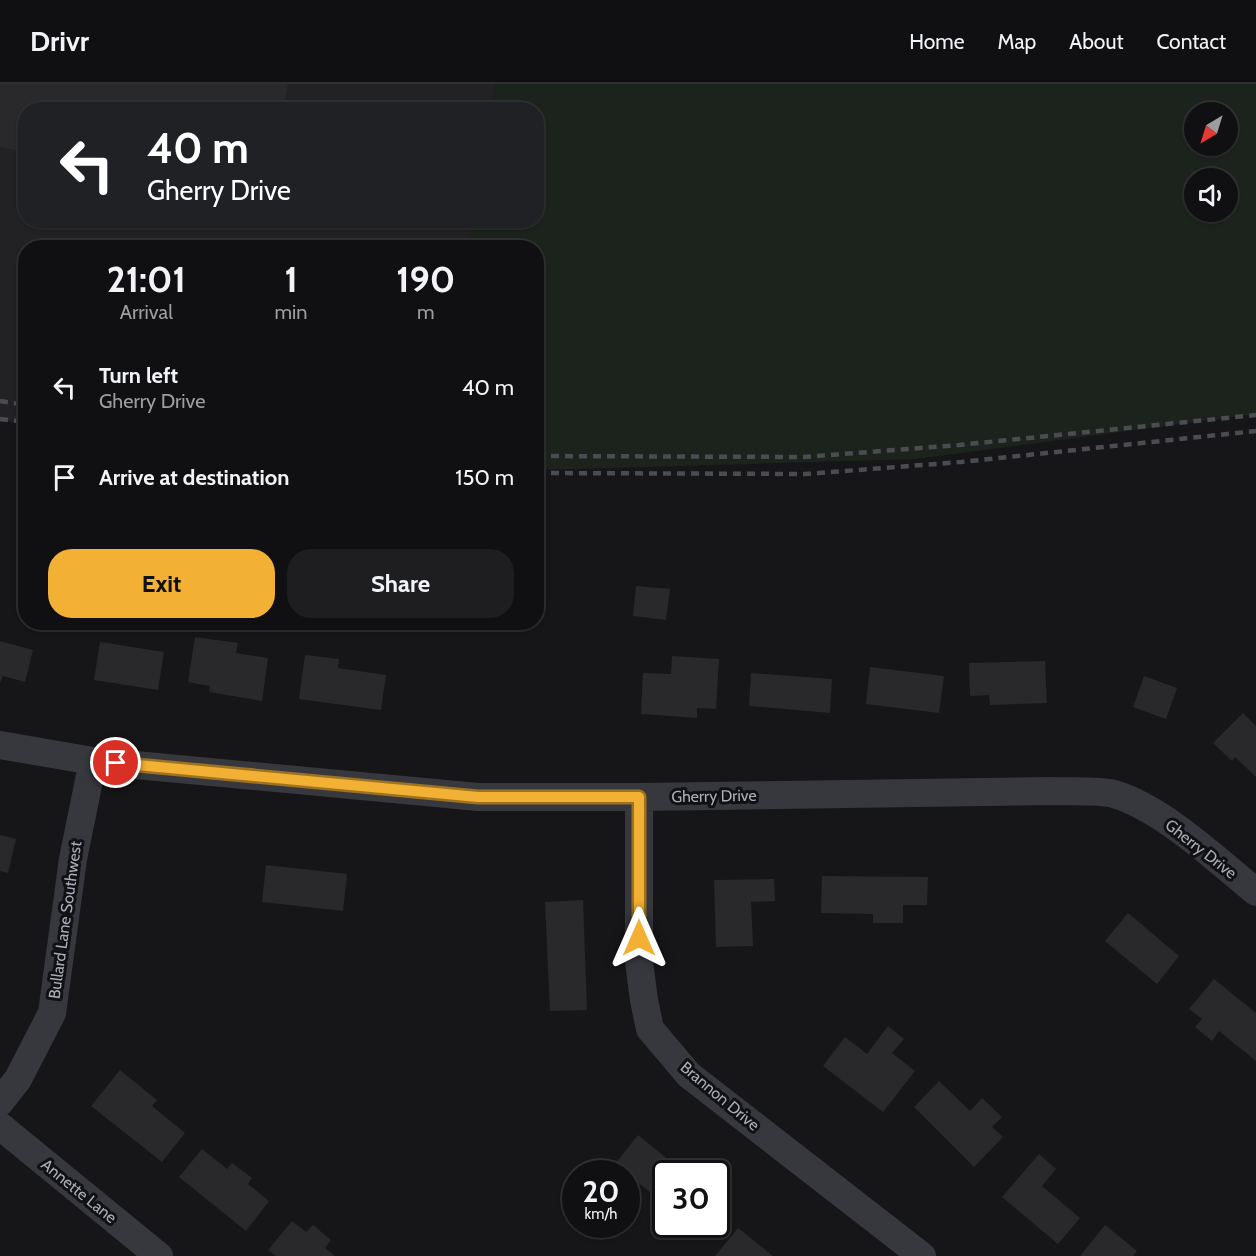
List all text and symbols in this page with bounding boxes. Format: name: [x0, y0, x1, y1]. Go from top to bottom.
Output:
text: Drivr: [30, 24, 89, 58]
text: Home: [909, 29, 965, 54]
text: Map: [998, 29, 1036, 54]
text: About: [1069, 29, 1123, 54]
text: Contact: [1156, 29, 1226, 54]
north arrow: [1184, 102, 1238, 156]
map controls: [1184, 102, 1238, 222]
text: 40 m: [147, 122, 249, 174]
icon: left: [48, 126, 126, 204]
button: sound: [1184, 168, 1238, 222]
text: Gherry Drive: [147, 174, 291, 207]
text: 21:01: [107, 257, 186, 301]
text: 1: [284, 257, 298, 301]
text: 190: [396, 257, 455, 301]
text: Arrival: [120, 300, 173, 324]
text: min: [275, 300, 308, 324]
text: m: [417, 300, 435, 324]
text: Turn left: [99, 362, 178, 389]
icon: left: [48, 371, 81, 404]
text: 40 m: [462, 374, 514, 401]
text: Gherry Drive: [99, 389, 206, 413]
icon: arrive: [48, 461, 81, 494]
text: Arrive at destination: [99, 464, 289, 491]
text: 150 m: [455, 464, 514, 491]
button: Exit: [48, 549, 275, 618]
button: Share: [287, 549, 514, 618]
pin: [90, 737, 141, 788]
icon: arrive: [99, 746, 132, 779]
street label: Gherry Drive: [671, 786, 757, 806]
street label: Gherry Drive: [1162, 815, 1240, 883]
street label: Bullard Lane Southwest: [45, 839, 86, 1000]
position arrow: [607, 906, 671, 970]
street label: Brannon Drive: [677, 1057, 763, 1135]
street label: Annette Lane: [38, 1155, 120, 1227]
speed limit sign: 30: [652, 1160, 730, 1238]
text: 20: [582, 1173, 620, 1210]
text: km/h: [585, 1205, 617, 1223]

